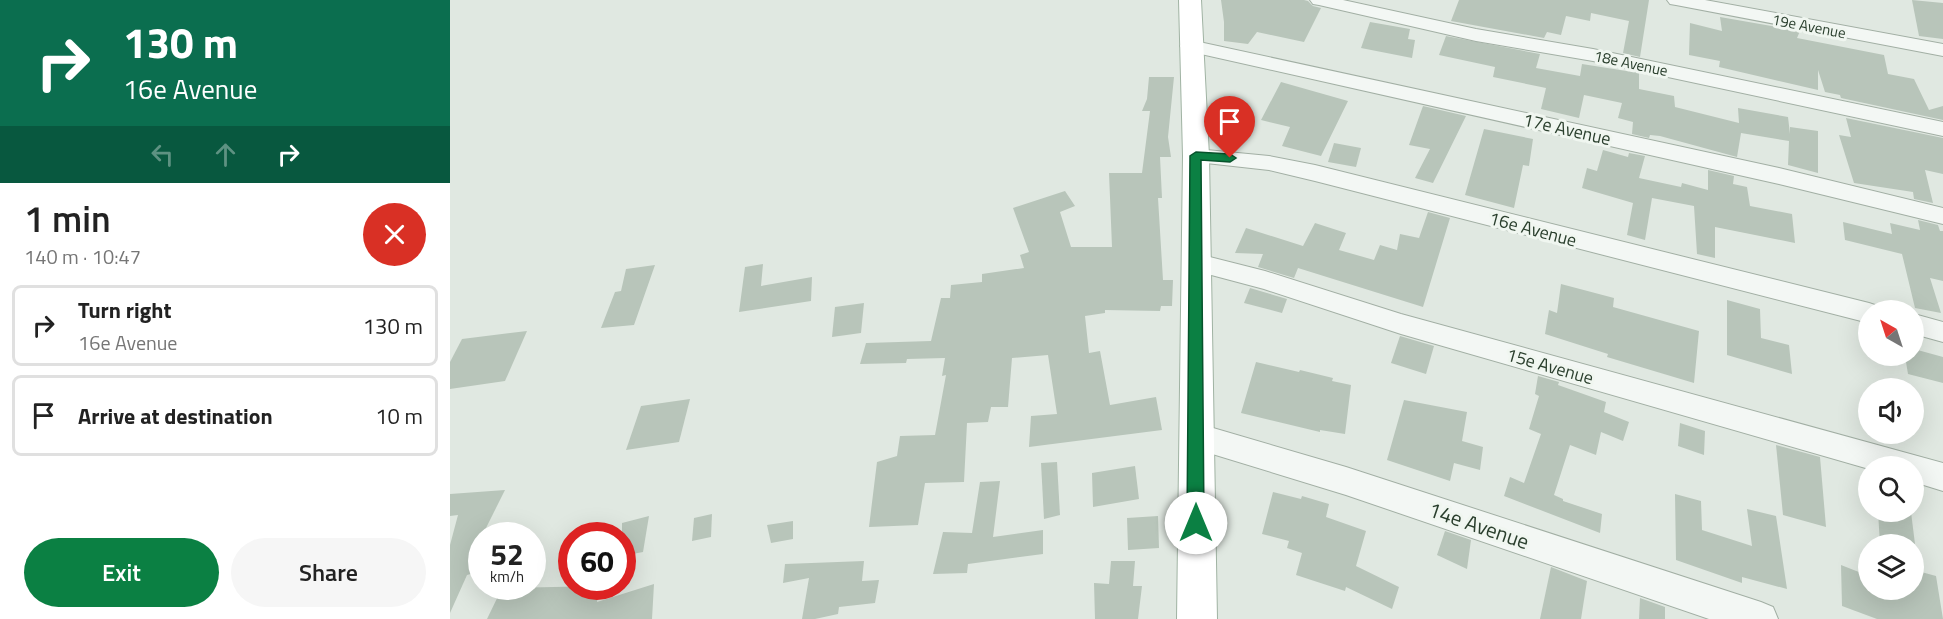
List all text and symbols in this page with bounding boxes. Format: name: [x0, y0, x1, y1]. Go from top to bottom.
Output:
street label: 19e Avenue: [1770, 8, 1848, 44]
text: 130 m: [123, 10, 238, 74]
icon: right: [24, 24, 102, 102]
street label: 18e Avenue: [1592, 44, 1670, 82]
text: 16e Avenue: [123, 68, 257, 109]
pin: [1204, 96, 1255, 158]
icon: arrive: [1213, 105, 1246, 138]
street label: 17e Avenue: [1520, 106, 1614, 152]
icon: left: [146, 138, 179, 171]
icon: ahead: [209, 138, 242, 171]
icon: right: [272, 138, 305, 171]
text: 1 min: [24, 191, 111, 246]
button: close: [363, 203, 426, 266]
street label: 16e Avenue: [1486, 204, 1580, 254]
text: 140 m · 10:47: [24, 241, 141, 272]
text: Turn right: [78, 293, 172, 327]
north arrow: [1858, 300, 1924, 366]
map controls: [1858, 300, 1924, 600]
icon: right: [27, 309, 60, 342]
text: 130 m: [363, 309, 423, 343]
text: 16e Avenue: [78, 327, 177, 358]
street label: 15e Avenue: [1503, 341, 1597, 391]
button: sound: [1858, 378, 1924, 444]
icon: arrive: [27, 399, 60, 432]
text: Arrive at destination: [78, 399, 273, 433]
text: 10 m: [375, 399, 423, 433]
button: search: [1858, 456, 1924, 522]
position arrow: [1164, 491, 1228, 555]
street label: 14e Avenue: [1424, 493, 1534, 557]
speed limit sign: 60: [558, 522, 636, 600]
text: 52: [490, 531, 524, 577]
button: layers: [1858, 534, 1924, 600]
button: Exit: [24, 538, 219, 607]
button: Share: [231, 538, 426, 607]
text: km/h: [490, 565, 524, 588]

